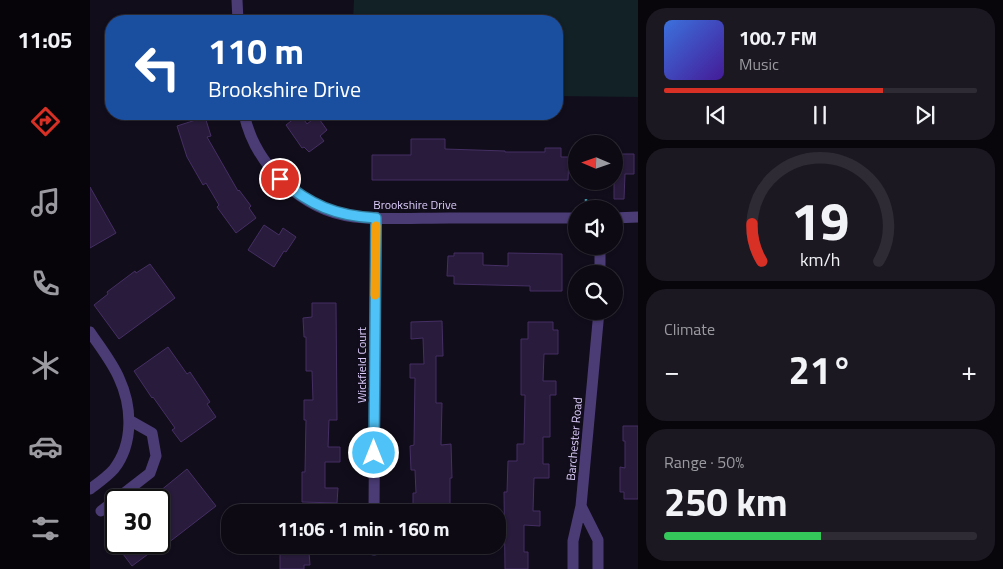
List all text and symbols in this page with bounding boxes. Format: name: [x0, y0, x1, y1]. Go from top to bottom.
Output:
text: 11:05: [18, 23, 72, 57]
text: 100.7 FM: [739, 23, 817, 52]
text: 110 m: [208, 24, 304, 78]
icon: left: [125, 35, 190, 100]
text: Music: [739, 52, 779, 76]
text: Brookshire Drive: [208, 72, 361, 106]
icon: previous: [702, 101, 730, 129]
icon: pause: [806, 101, 834, 129]
icon: next: [911, 101, 939, 129]
icon: directions: [28, 104, 63, 139]
north arrow: [568, 135, 622, 190]
map controls: [568, 135, 623, 320]
pin: [259, 158, 301, 200]
icon: arrive: [266, 165, 294, 193]
text: 19: [791, 181, 850, 260]
icon: music: [28, 185, 63, 220]
street label: Brookshire Drive: [373, 195, 457, 214]
button: sound: [568, 200, 623, 255]
text: km/h: [800, 246, 841, 273]
button: search: [568, 265, 623, 320]
icon: phone: [28, 266, 63, 301]
text: Climate: [664, 317, 715, 341]
street label: Wickfield Court: [352, 326, 371, 403]
text: 21°: [789, 341, 852, 399]
icon: climate: [28, 348, 63, 383]
text: −: [664, 349, 680, 392]
text: +: [961, 349, 977, 392]
street label: Barchester Road: [561, 396, 587, 482]
position arrow: [347, 426, 399, 478]
icon: car: [28, 429, 63, 464]
text: Range · 50%: [664, 450, 744, 474]
text: 250 km: [664, 473, 788, 531]
speed limit sign: 30: [105, 489, 170, 554]
icon: filters: [28, 511, 63, 546]
text: 11:06 · 1 min · 160 m: [277, 514, 450, 543]

